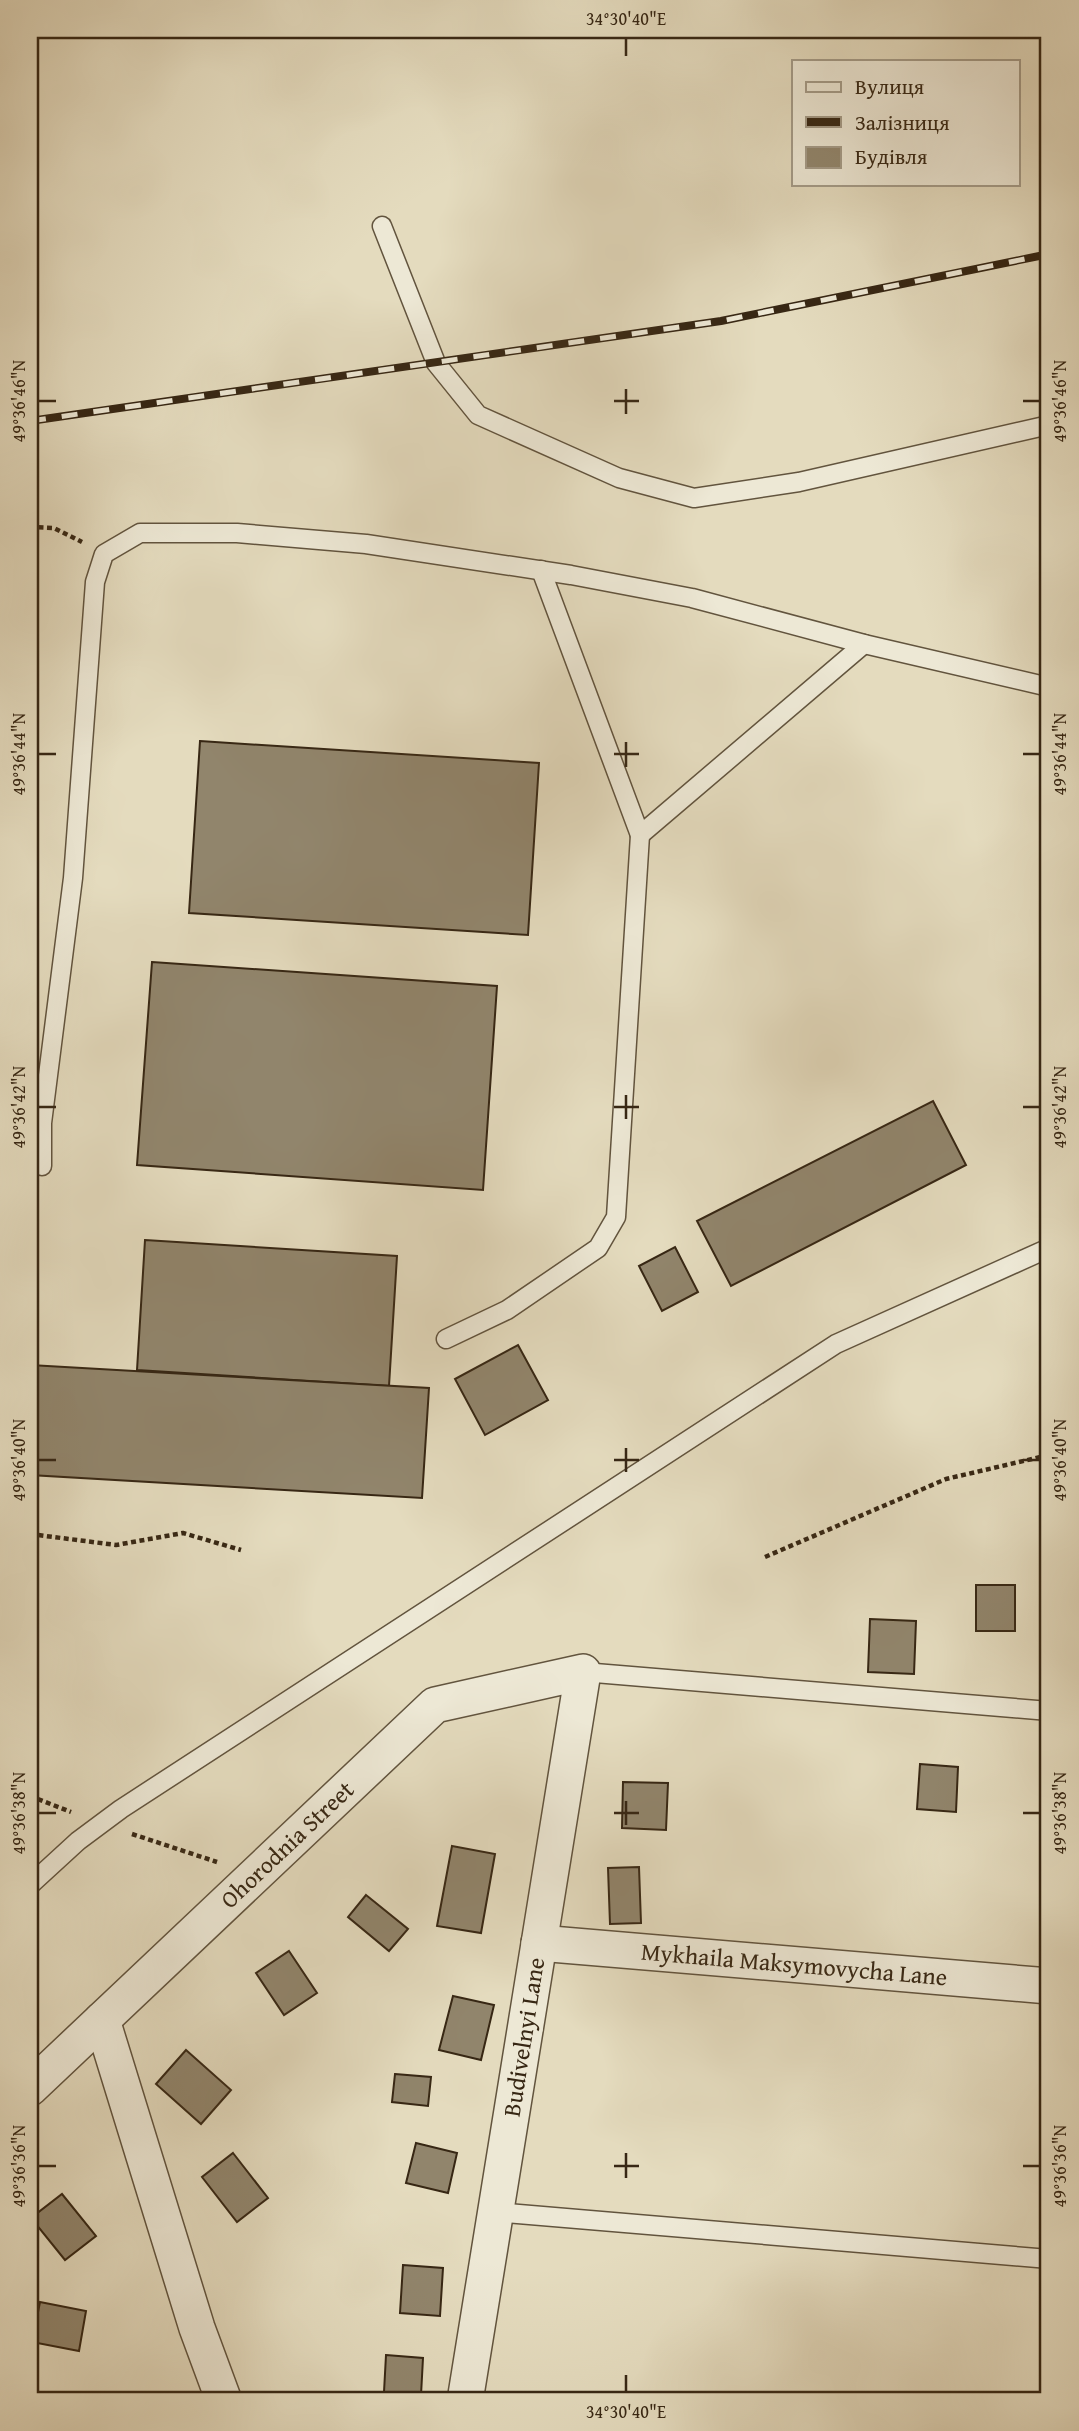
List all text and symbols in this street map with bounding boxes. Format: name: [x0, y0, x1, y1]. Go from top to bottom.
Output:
text: 34°30'40"E: [586, 5, 666, 32]
legend: [792, 60, 1020, 186]
text: Вулиця: [855, 71, 925, 102]
text: Залізниця: [855, 107, 950, 138]
text: Будівля: [855, 141, 928, 172]
text: 49°36'46"N: [5, 359, 32, 442]
text: 49°36'46"N: [1046, 359, 1073, 442]
text: 49°36'44"N: [5, 712, 32, 795]
text: 49°36'44"N: [1046, 712, 1073, 795]
text: 49°36'42"N: [5, 1065, 32, 1148]
text: 49°36'42"N: [1046, 1065, 1073, 1148]
text: 49°36'40"N: [5, 1418, 32, 1501]
text: 49°36'40"N: [1046, 1418, 1073, 1501]
text: 49°36'38"N: [5, 1771, 32, 1854]
text: 49°36'38"N: [1046, 1771, 1073, 1854]
street label: Ohorodnia Street: [212, 1772, 362, 1916]
street label: Mykhaila Maksymovycha Lane: [640, 1934, 949, 1994]
street label: Budivelnyi Lane: [494, 1955, 553, 2119]
text: 49°36'36"N: [5, 2124, 32, 2207]
text: 49°36'36"N: [1046, 2124, 1073, 2207]
text: 34°30'40"E: [586, 2398, 666, 2425]

